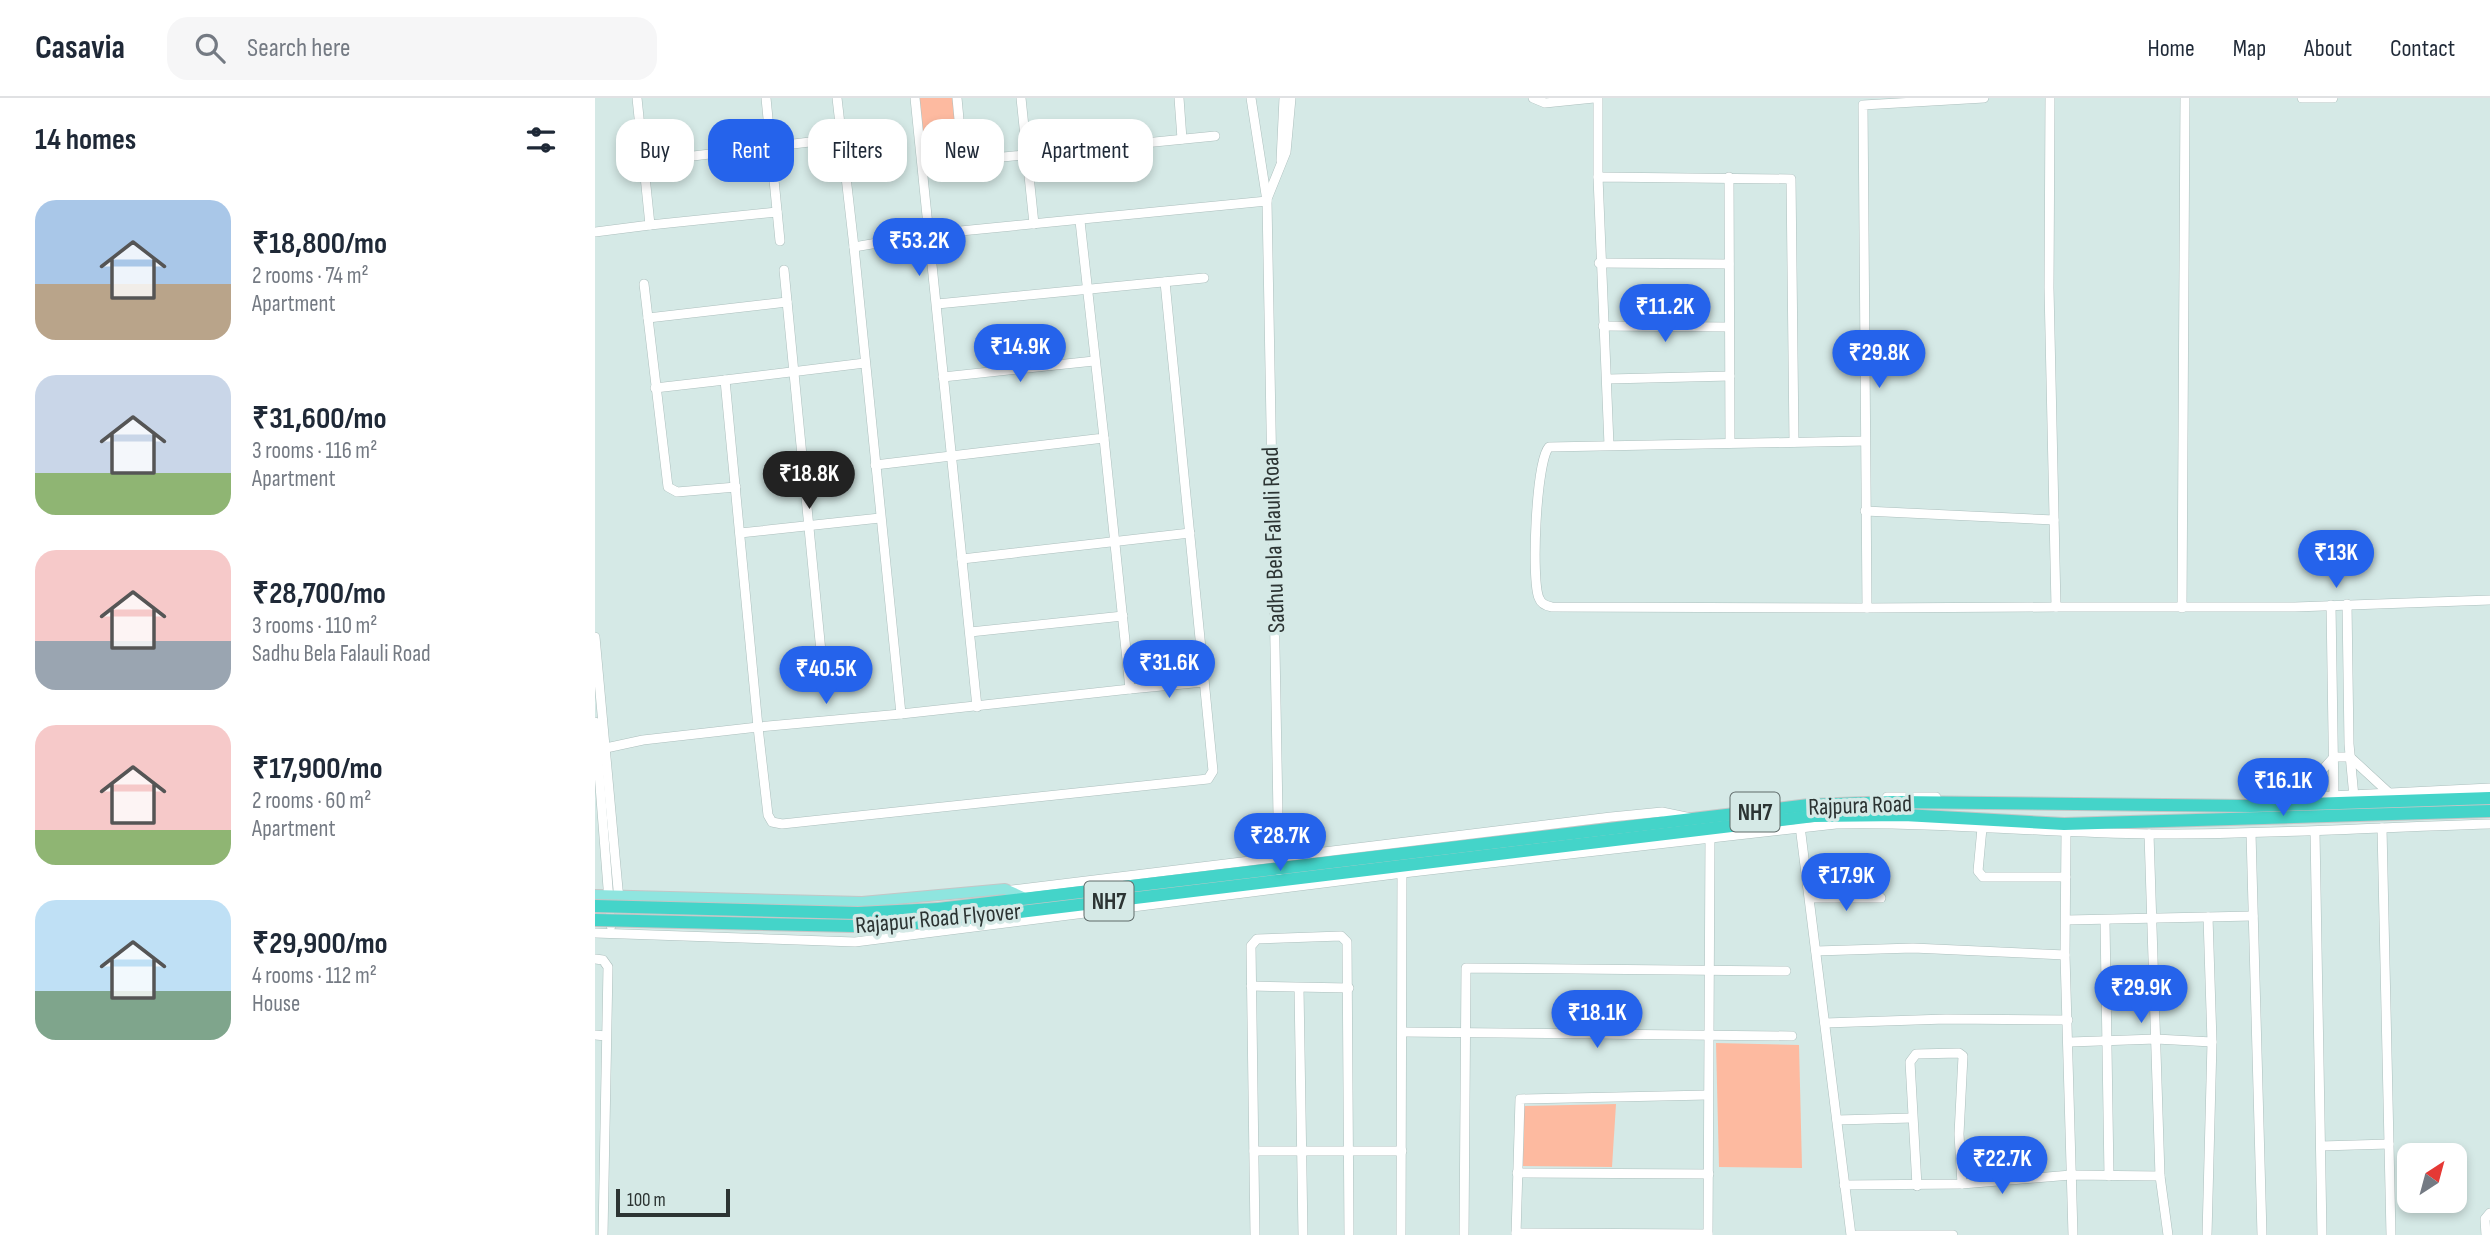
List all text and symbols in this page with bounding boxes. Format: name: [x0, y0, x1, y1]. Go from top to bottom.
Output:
search box: [167, 17, 657, 80]
text: Casavia: [35, 28, 125, 68]
icon: search: [191, 29, 229, 67]
text: Search here: [247, 33, 350, 64]
text: Home: [2147, 34, 2195, 63]
text: Map: [2233, 34, 2266, 63]
text: About: [2304, 34, 2352, 63]
text: Contact: [2390, 34, 2455, 63]
chip: Buy: [616, 119, 694, 182]
chip: Rent: [708, 119, 794, 182]
chip: Filters: [808, 119, 907, 182]
chip: New: [921, 119, 1004, 182]
chip: Apartment: [1018, 119, 1153, 182]
icon: filters: [522, 121, 560, 159]
text: 14 homes: [35, 122, 136, 158]
pin: ₹53.2K: [862, 218, 976, 278]
text: ₹18,800/mo: [252, 226, 387, 262]
text: ₹53.2K: [889, 227, 949, 255]
icon: home: [91, 228, 175, 312]
text: 2 rooms · 74 m²: [252, 262, 369, 290]
pin: ₹11.2K: [1608, 285, 1722, 344]
text: Apartment: [252, 290, 336, 318]
text: ₹11.2K: [1636, 293, 1694, 321]
pin: ₹14.9K: [963, 324, 1077, 384]
pin: ₹29.8K: [1822, 330, 1936, 390]
text: ₹14.9K: [990, 333, 1050, 361]
text: ₹29.8K: [1848, 339, 1910, 367]
text: ₹31,600/mo: [252, 401, 387, 437]
icon: home: [91, 403, 175, 487]
text: 3 rooms · 116 m²: [252, 437, 377, 465]
street label: Sadhu Bela Falauli Road: [1256, 446, 1291, 634]
pin: ₹18.8K: [752, 452, 866, 511]
text: ₹18.8K: [779, 460, 839, 488]
text: Apartment: [252, 465, 336, 493]
pin: ₹13K: [2295, 531, 2377, 590]
text: ₹13K: [2314, 539, 2358, 567]
text: ₹28,700/mo: [252, 576, 386, 612]
icon: home: [91, 578, 175, 662]
text: 3 rooms · 110 m²: [252, 612, 377, 640]
text: Sadhu Bela Falauli Road: [252, 640, 431, 668]
pin: ₹31.6K: [1112, 640, 1226, 700]
pin: ₹40.5K: [769, 646, 883, 706]
text: ₹31.6K: [1139, 649, 1199, 677]
text: ₹40.5K: [796, 655, 856, 683]
text: ₹17,900/mo: [252, 751, 383, 787]
icon: home: [91, 753, 175, 837]
pin: ₹16.1K: [2226, 758, 2340, 818]
text: ₹16.1K: [2254, 767, 2312, 795]
text: 2 rooms · 60 m²: [252, 787, 371, 815]
street label: Rajpura Road: [1808, 789, 1912, 822]
road number: NH7: [1731, 792, 1779, 832]
pin: ₹28.7K: [1223, 814, 1337, 873]
text: Apartment: [252, 815, 336, 843]
text: ₹28.7K: [1250, 822, 1310, 850]
pin: ₹17.9K: [1789, 854, 1903, 913]
text: ₹17.9K: [1817, 862, 1875, 890]
road number: NH7: [1085, 881, 1133, 920]
street label: Rajapur Road Flyover: [854, 897, 1022, 940]
text: ₹29,900/mo: [252, 926, 388, 962]
icon: home: [91, 928, 175, 1012]
text: 4 rooms · 112 m²: [252, 962, 377, 990]
pin: ₹29.9K: [2084, 965, 2198, 1025]
text: ₹29.9K: [2111, 974, 2171, 1002]
text: House: [252, 990, 300, 1018]
pin: ₹18.1K: [1540, 990, 1654, 1050]
text: ₹18.1K: [1568, 999, 1626, 1027]
pin: ₹22.7K: [1945, 1136, 2059, 1196]
north arrow: [2397, 1143, 2467, 1213]
map controls: [2397, 1143, 2467, 1213]
text: ₹22.7K: [1972, 1145, 2032, 1173]
scale bar: [616, 1186, 730, 1218]
text: 100 m: [627, 1189, 666, 1212]

